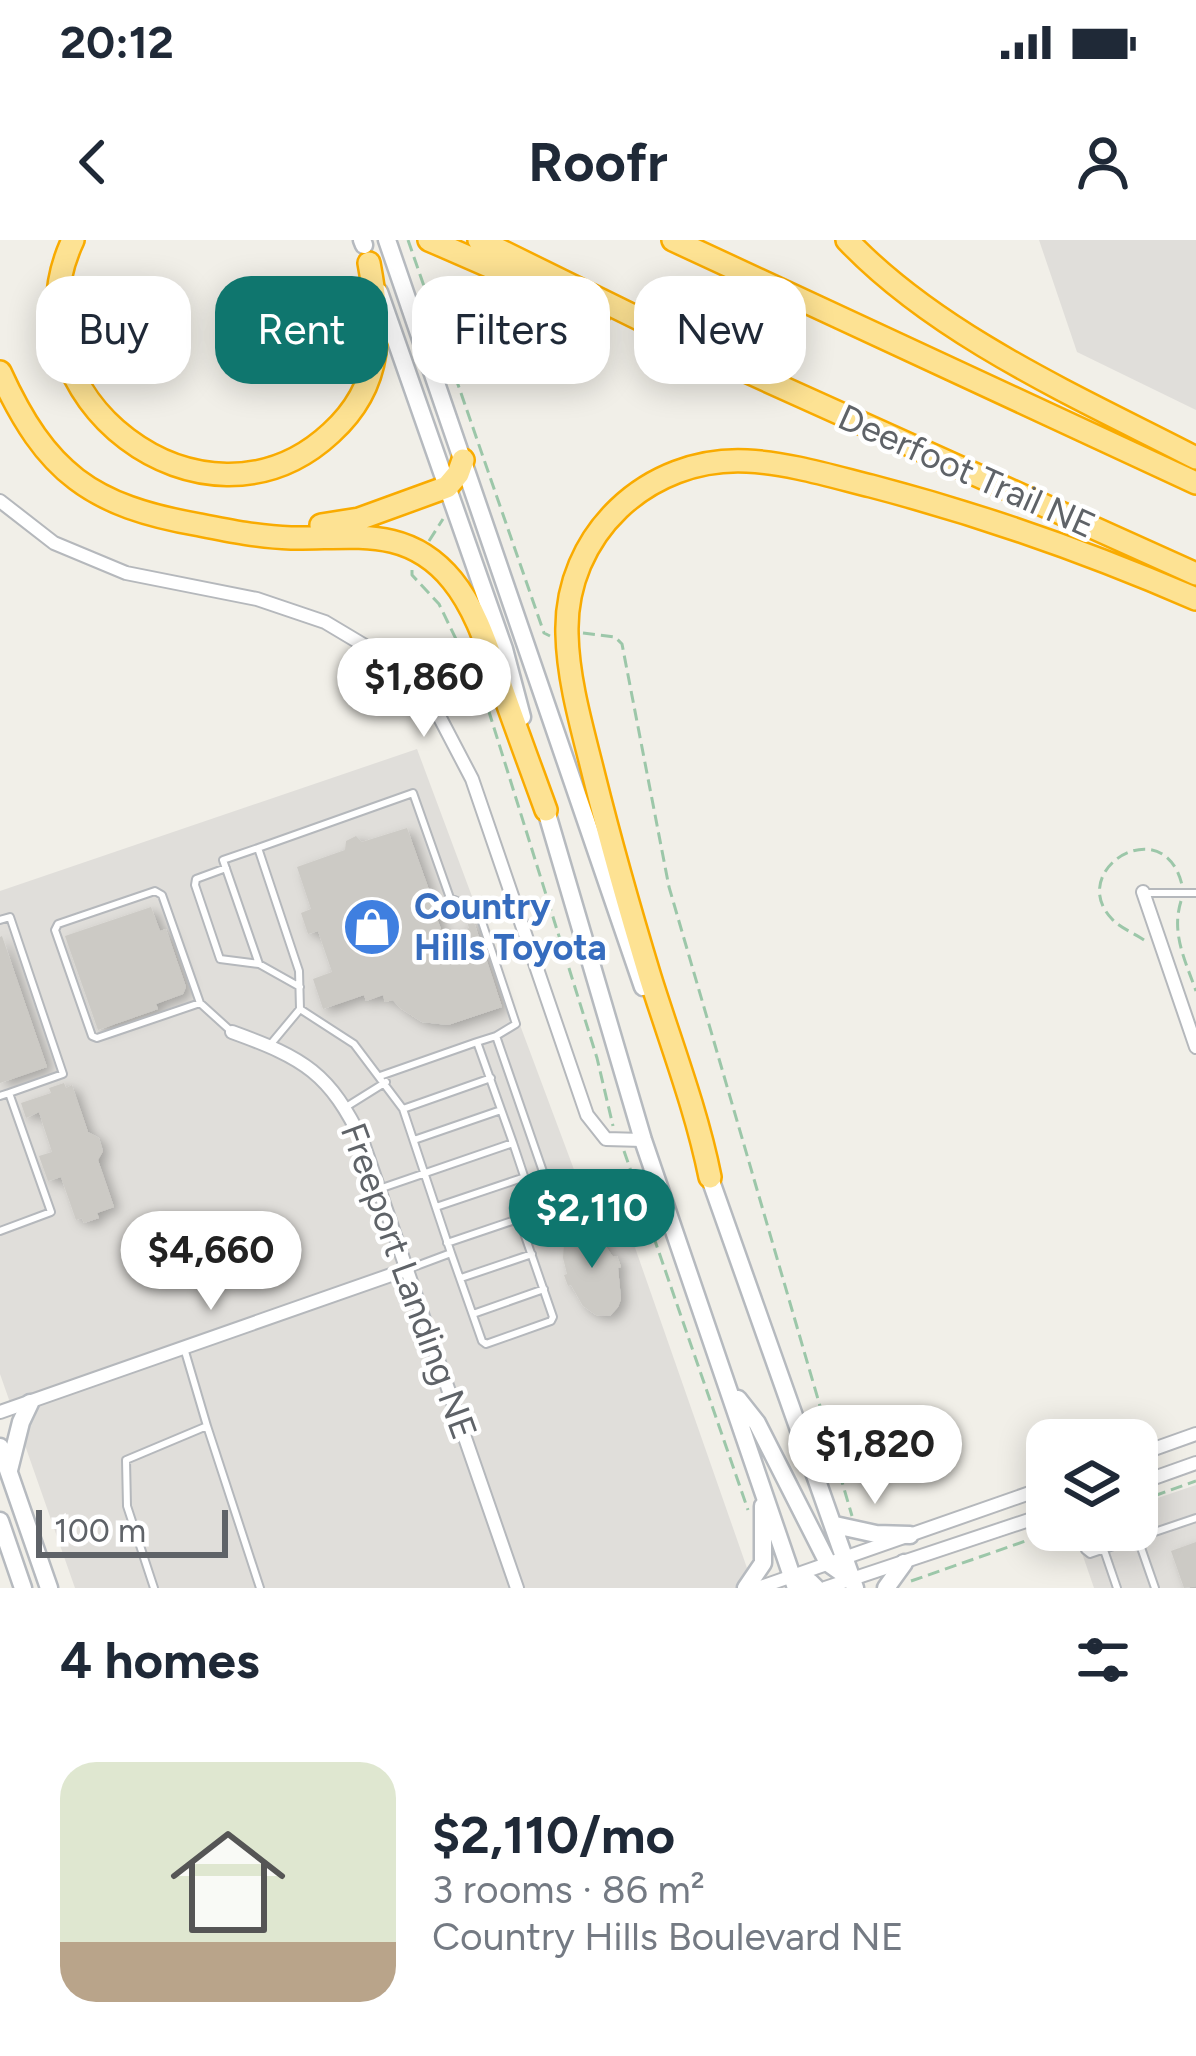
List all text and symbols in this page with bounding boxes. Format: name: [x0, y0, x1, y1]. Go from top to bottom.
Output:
text: 20:12: [60, 15, 174, 69]
icon: back: [60, 129, 126, 195]
icon: person: [1070, 129, 1136, 195]
text: Roofr: [528, 130, 668, 195]
chip: Buy: [36, 276, 191, 384]
chip: Rent: [215, 276, 388, 384]
chip: Filters: [412, 276, 610, 384]
chip: New: [634, 276, 806, 384]
street label: Deerfoot Trail NE: [832, 395, 1102, 547]
pin: $1,860: [326, 638, 522, 740]
text: $1,860: [364, 653, 484, 700]
place label: Country Hills Toyota: [414, 885, 607, 969]
shop icon: Country Hills Toyota: [341, 896, 403, 958]
street label: Freeport Landing NE: [332, 1117, 486, 1445]
pin: $2,110: [494, 1169, 690, 1271]
text: $2,110: [536, 1184, 648, 1231]
pin: $4,660: [113, 1211, 309, 1313]
text: $4,660: [148, 1226, 274, 1273]
pin: $1,820: [777, 1405, 973, 1507]
map controls: [1026, 1419, 1158, 1551]
button: layers: [1026, 1419, 1158, 1551]
text: $1,820: [815, 1420, 935, 1467]
scale bar: [36, 1504, 228, 1557]
text: 100 m: [54, 1511, 146, 1550]
icon: filters: [1070, 1627, 1136, 1693]
text: 4 homes: [60, 1630, 260, 1691]
text: $2,110/mo: [432, 1805, 675, 1866]
icon: home: [156, 1810, 300, 1954]
text: 3 rooms · 86 m²: [432, 1866, 705, 1913]
text: Country Hills Boulevard NE: [432, 1913, 904, 1960]

